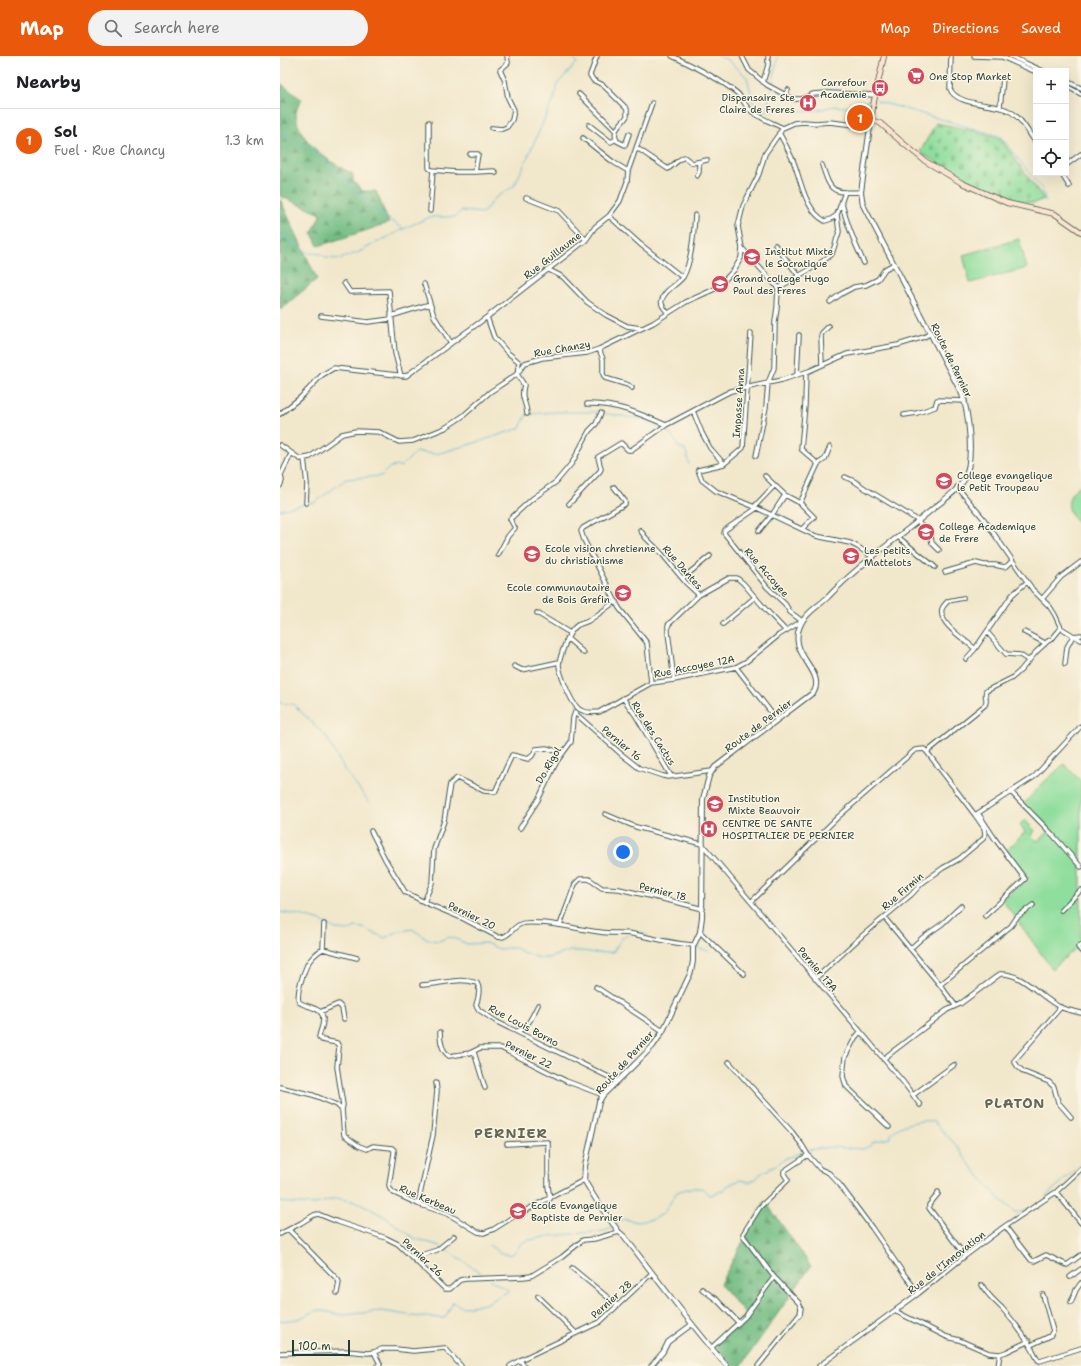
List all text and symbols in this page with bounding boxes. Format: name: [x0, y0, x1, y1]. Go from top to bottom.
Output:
search box: [88, 10, 368, 46]
text: Map: [20, 16, 64, 41]
icon: search: [102, 17, 124, 39]
text: Search here: [134, 18, 220, 38]
text: Map: [881, 19, 911, 37]
text: Directions: [933, 19, 999, 37]
text: Saved: [1021, 19, 1061, 37]
supermarket icon: One Stop Market: [906, 66, 926, 86]
map controls: [1033, 68, 1069, 176]
button: +: [1033, 68, 1069, 104]
place label: One Stop Market: [929, 70, 1011, 83]
text: Nearby: [16, 71, 81, 93]
place label: Carrefour Academie: [820, 76, 867, 101]
bus stop icon: Carrefour Academie: [870, 78, 890, 98]
place label: Dispensaire Ste Claire de Freres: [719, 91, 795, 116]
hospital icon: Dispensaire Ste Claire de Freres: [798, 93, 818, 113]
pin: 1: [847, 103, 873, 133]
button: −: [1033, 104, 1069, 140]
text: Sol: [54, 122, 78, 142]
text: 1: [26, 132, 32, 149]
text: 1.3 km: [225, 132, 264, 149]
button: locate: [1033, 140, 1069, 176]
text: Fuel · Rue Chancy: [54, 142, 165, 159]
street label: Rue Guillaume: [521, 229, 584, 282]
place label: Institut Mixte le Socratique: [765, 245, 833, 270]
school or university icon: Institut Mixte le Socratique: [742, 247, 762, 267]
place label: Grand college Hugo Paul des Freres: [733, 272, 829, 297]
school or university icon: Grand college Hugo Paul des Freres: [710, 274, 730, 294]
street label: Route de Pernier: [928, 321, 975, 400]
street label: Rue Chanzy: [533, 337, 592, 360]
street label: Impasse Anna: [730, 367, 747, 438]
place label: College evangelique le Petit Troupeau: [957, 469, 1053, 494]
school or university icon: College evangelique le Petit Troupeau: [934, 471, 954, 491]
place label: College Academique de Frere: [939, 520, 1036, 545]
school or university icon: College Academique de Frere: [916, 522, 936, 542]
place label: Ecole vision chretienne du christianisme: [545, 542, 656, 567]
street label: Rue Dantes: [660, 542, 705, 592]
school or university icon: Ecole vision chretienne du christianisme: [522, 544, 542, 564]
place label: Les petits Mattelots: [864, 544, 912, 569]
street label: Rue Accoyee: [742, 545, 792, 600]
school or university icon: Les petits Mattelots: [841, 546, 861, 566]
place label: Ecole communautaire de Bois Grefin: [507, 581, 610, 606]
school or university icon: Ecole communautaire de Bois Grefin: [613, 583, 633, 603]
street label: Rue Accoyee 12A: [652, 652, 736, 681]
street label: Route de Pernier: [722, 696, 795, 755]
street label: Rue des Cactus: [629, 699, 679, 768]
street label: Pernier 16: [599, 723, 644, 764]
street label: Do Rigol: [533, 744, 564, 786]
place label: Institution Mixte Beauvoir: [728, 792, 801, 817]
school or university icon: Institution Mixte Beauvoir: [705, 794, 725, 814]
place label: CENTRE DE SANTE HOSPITALIER DE PERNIER: [722, 817, 854, 842]
hospital icon: CENTRE DE SANTE HOSPITALIER DE PERNIER: [699, 819, 719, 839]
your location: [613, 842, 633, 862]
street label: Rue Firmin: [879, 870, 926, 913]
street label: Pernier 18: [638, 879, 688, 904]
street label: Pernier 20: [446, 898, 498, 933]
street label: Pernier 17A: [795, 944, 840, 995]
street label: Rue Louis Borno: [486, 1001, 561, 1049]
street label: Route de Pernier: [592, 1028, 656, 1097]
street label: Pernier 22: [503, 1037, 555, 1071]
district label: PLATON: [985, 1094, 1045, 1112]
district label: PERNIER: [474, 1124, 548, 1142]
street label: Rue Kerbeau: [397, 1182, 458, 1217]
place label: Ecole Evangelique Baptiste de Pernier: [531, 1199, 623, 1224]
school or university icon: Ecole Evangelique Baptiste de Pernier: [508, 1201, 528, 1221]
street label: Rue de l'Innovation: [905, 1228, 988, 1297]
street label: Pernier 26: [400, 1235, 446, 1280]
street label: Pernier 28: [588, 1277, 635, 1321]
scale bar: [292, 1338, 350, 1357]
text: 100 m: [298, 1339, 331, 1354]

